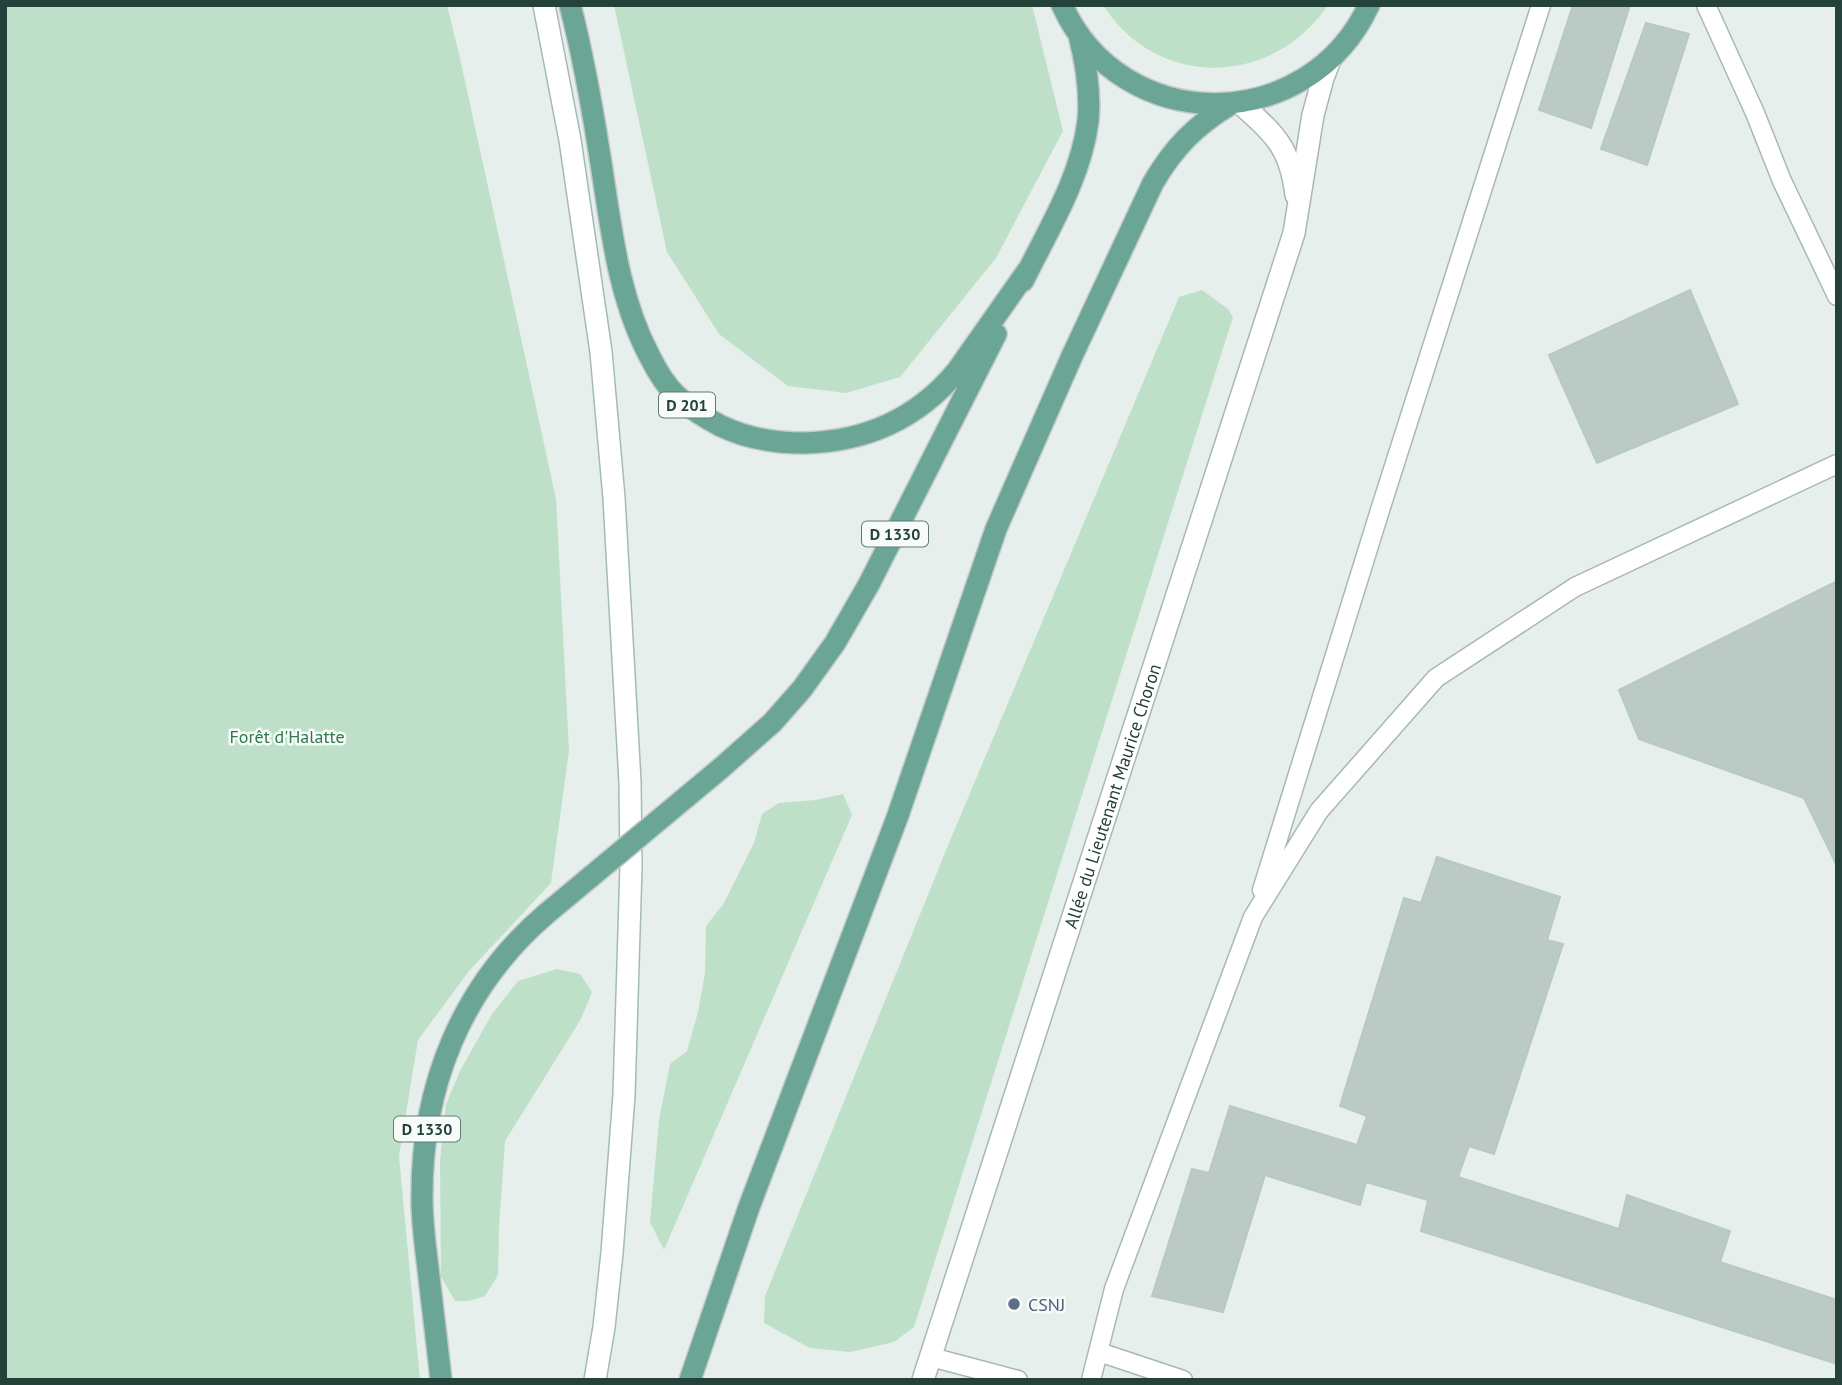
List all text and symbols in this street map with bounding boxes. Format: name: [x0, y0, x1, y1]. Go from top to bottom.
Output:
road number: D 201: [659, 392, 715, 418]
road number: D 1330: [862, 522, 928, 547]
street label: Allée du Lieutenant Maurice Choron: [1058, 661, 1165, 931]
park label: Forêt d'Halatte: [229, 725, 345, 748]
road number: D 1330: [394, 1116, 460, 1142]
place label: CSNJ: [1028, 1293, 1065, 1316]
marker: CSNJ: [1006, 1296, 1022, 1312]

